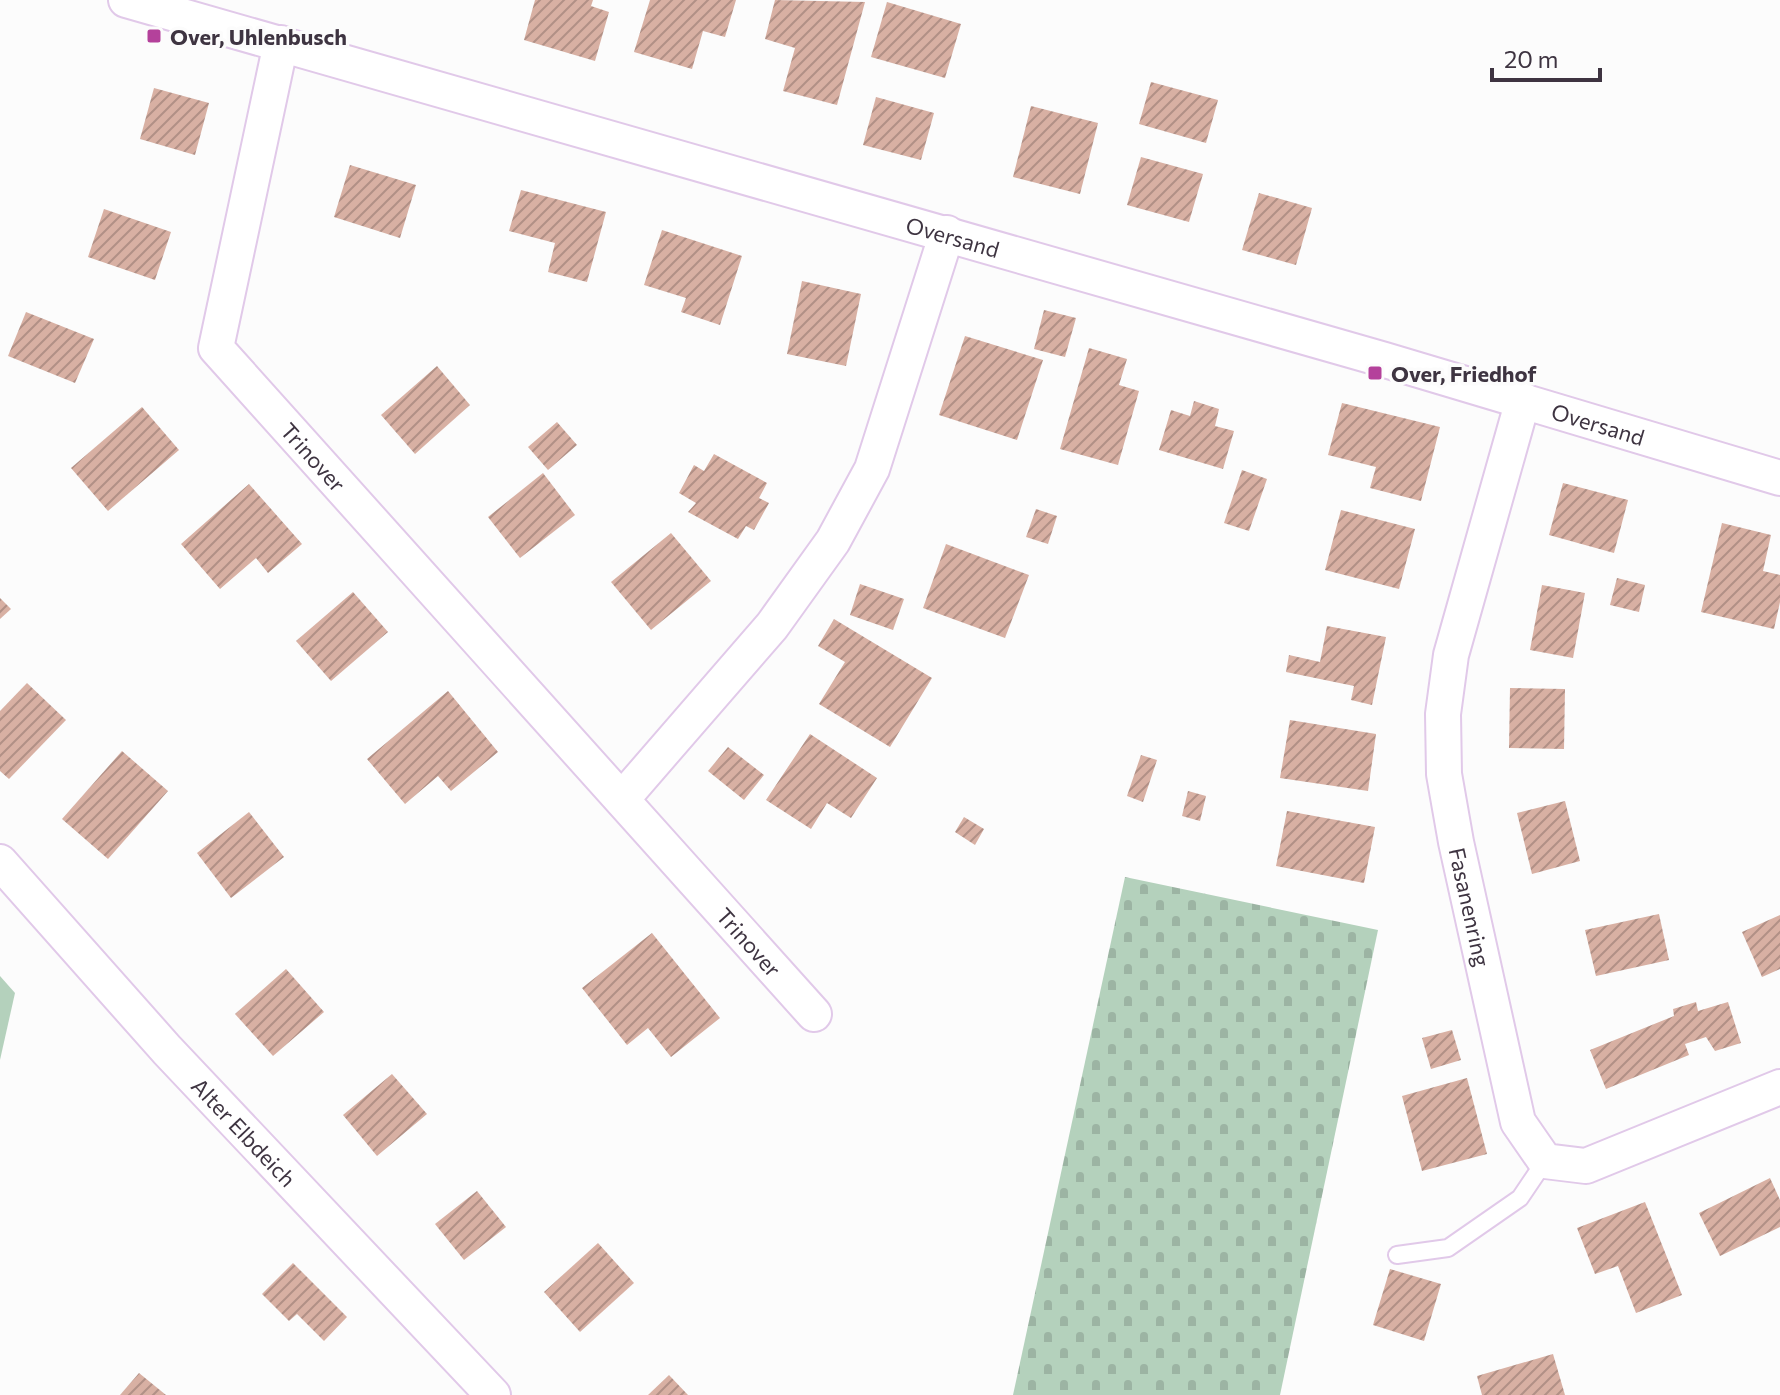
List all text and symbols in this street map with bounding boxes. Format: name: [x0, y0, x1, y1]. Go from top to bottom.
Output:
place label: Over, Uhlenbusch: [170, 23, 347, 50]
marker: Over, Uhlenbusch: [145, 27, 163, 45]
scale bar: [1492, 32, 1600, 82]
text: 20 m: [1504, 44, 1558, 73]
street label: Oversand: [903, 210, 1003, 263]
place label: Over, Friedhof: [1391, 360, 1538, 387]
marker: Over, Friedhof: [1366, 364, 1384, 382]
street label: Oversand: [1548, 397, 1648, 450]
street label: Trinover: [276, 417, 352, 497]
street label: Fasanenring: [1444, 845, 1497, 969]
street label: Trinover: [711, 902, 787, 982]
street label: Alter Elbdeich: [187, 1072, 302, 1192]

